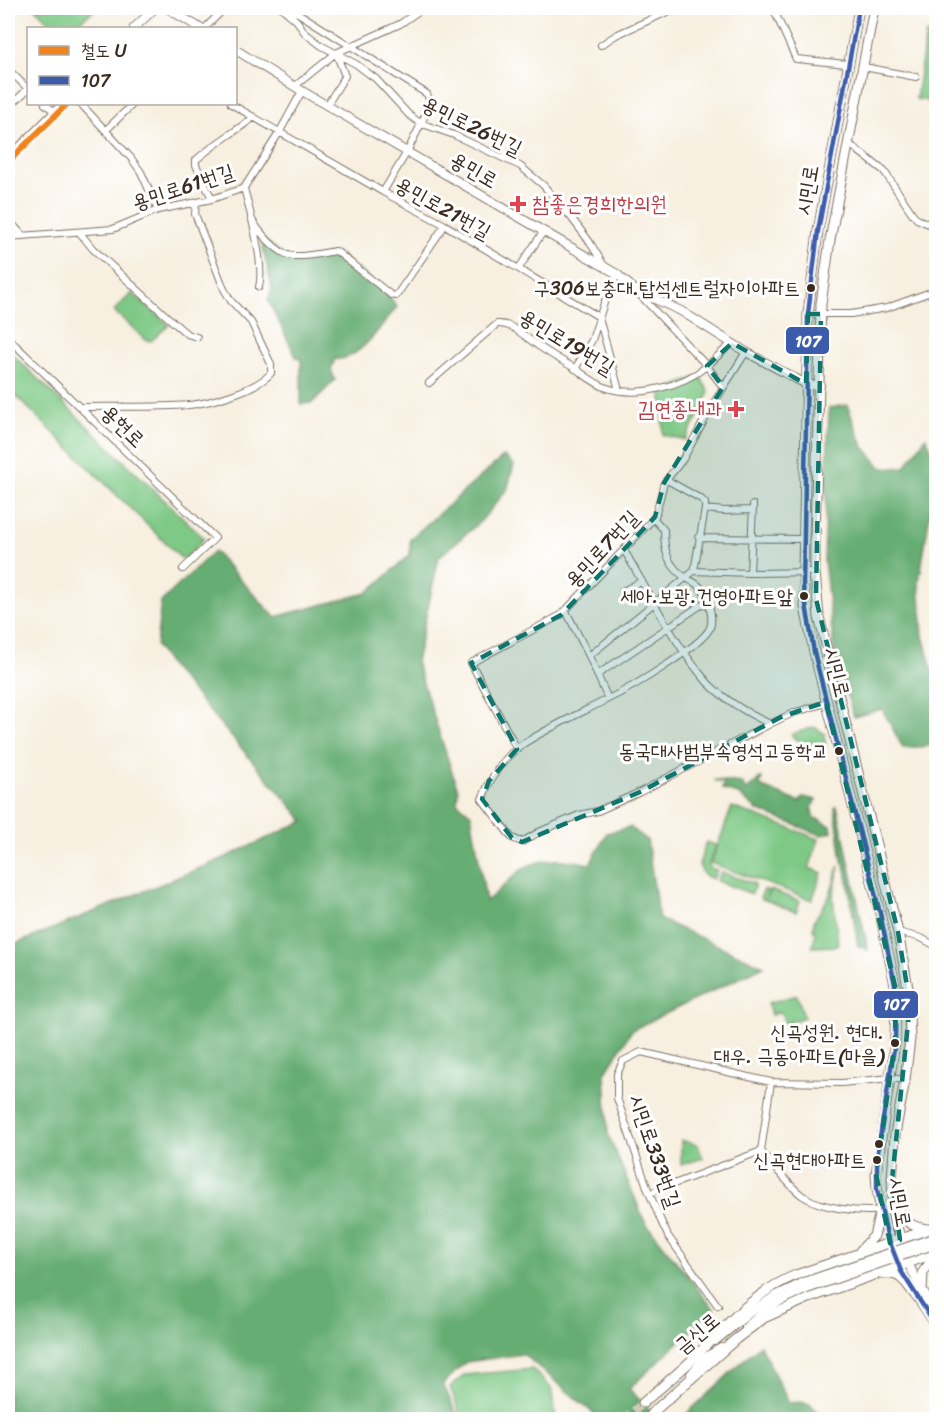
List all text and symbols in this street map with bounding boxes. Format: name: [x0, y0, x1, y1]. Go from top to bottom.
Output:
legend: [27, 27, 237, 105]
text: 철도 U: [81, 35, 128, 67]
text: 107: [81, 65, 112, 97]
street label: 용민로26번길: [415, 85, 529, 167]
street label: 용민로: [443, 141, 505, 199]
street label: 용민로61번길: [127, 153, 239, 221]
street label: 시민로: [784, 162, 830, 218]
street label: 용민로21번길: [388, 166, 498, 250]
place label: 참좋은경희한의원: [532, 185, 667, 223]
marker: 참좋은경희한의원: [509, 195, 527, 213]
place label: 구306보충대.탑석센트럴자이아파트: [534, 271, 800, 306]
marker: 구306보충대.탑석센트럴자이아파트: [805, 282, 817, 294]
street label: 용민로19번길: [512, 298, 622, 386]
line badge: 107: [785, 326, 830, 355]
text: 107: [795, 327, 823, 356]
place label: 김연종내과: [638, 390, 722, 428]
street label: 용현로: [92, 395, 154, 457]
marker: 김연종내과: [727, 400, 745, 418]
street label: 용민로7번길: [555, 501, 649, 597]
place label: 세아.보광.건영아파트앞: [620, 579, 793, 614]
marker: 세아.보광.건영아파트앞: [798, 590, 810, 602]
street label: 시민로: [812, 643, 862, 701]
place label: 동국대사범부속영석고등학교: [619, 734, 828, 769]
marker: 동국대사범부속영석고등학교: [833, 745, 845, 757]
line badge: 107: [873, 990, 919, 1019]
text: 107: [883, 990, 911, 1019]
place label: 신곡성원. 현대. 대우. 극동아파트(마을): [714, 1015, 885, 1074]
marker: 신곡성원. 현대. 대우. 극동아파트(마을): [889, 1037, 901, 1049]
street label: 시민로333번길: [618, 1089, 692, 1214]
unlabelled marker: [873, 1138, 885, 1150]
place label: 신곡현대아파트: [753, 1143, 866, 1178]
marker: 신곡현대아파트: [871, 1154, 883, 1166]
street label: 시민로: [877, 1174, 923, 1230]
street label: 금신로: [665, 1302, 729, 1364]

